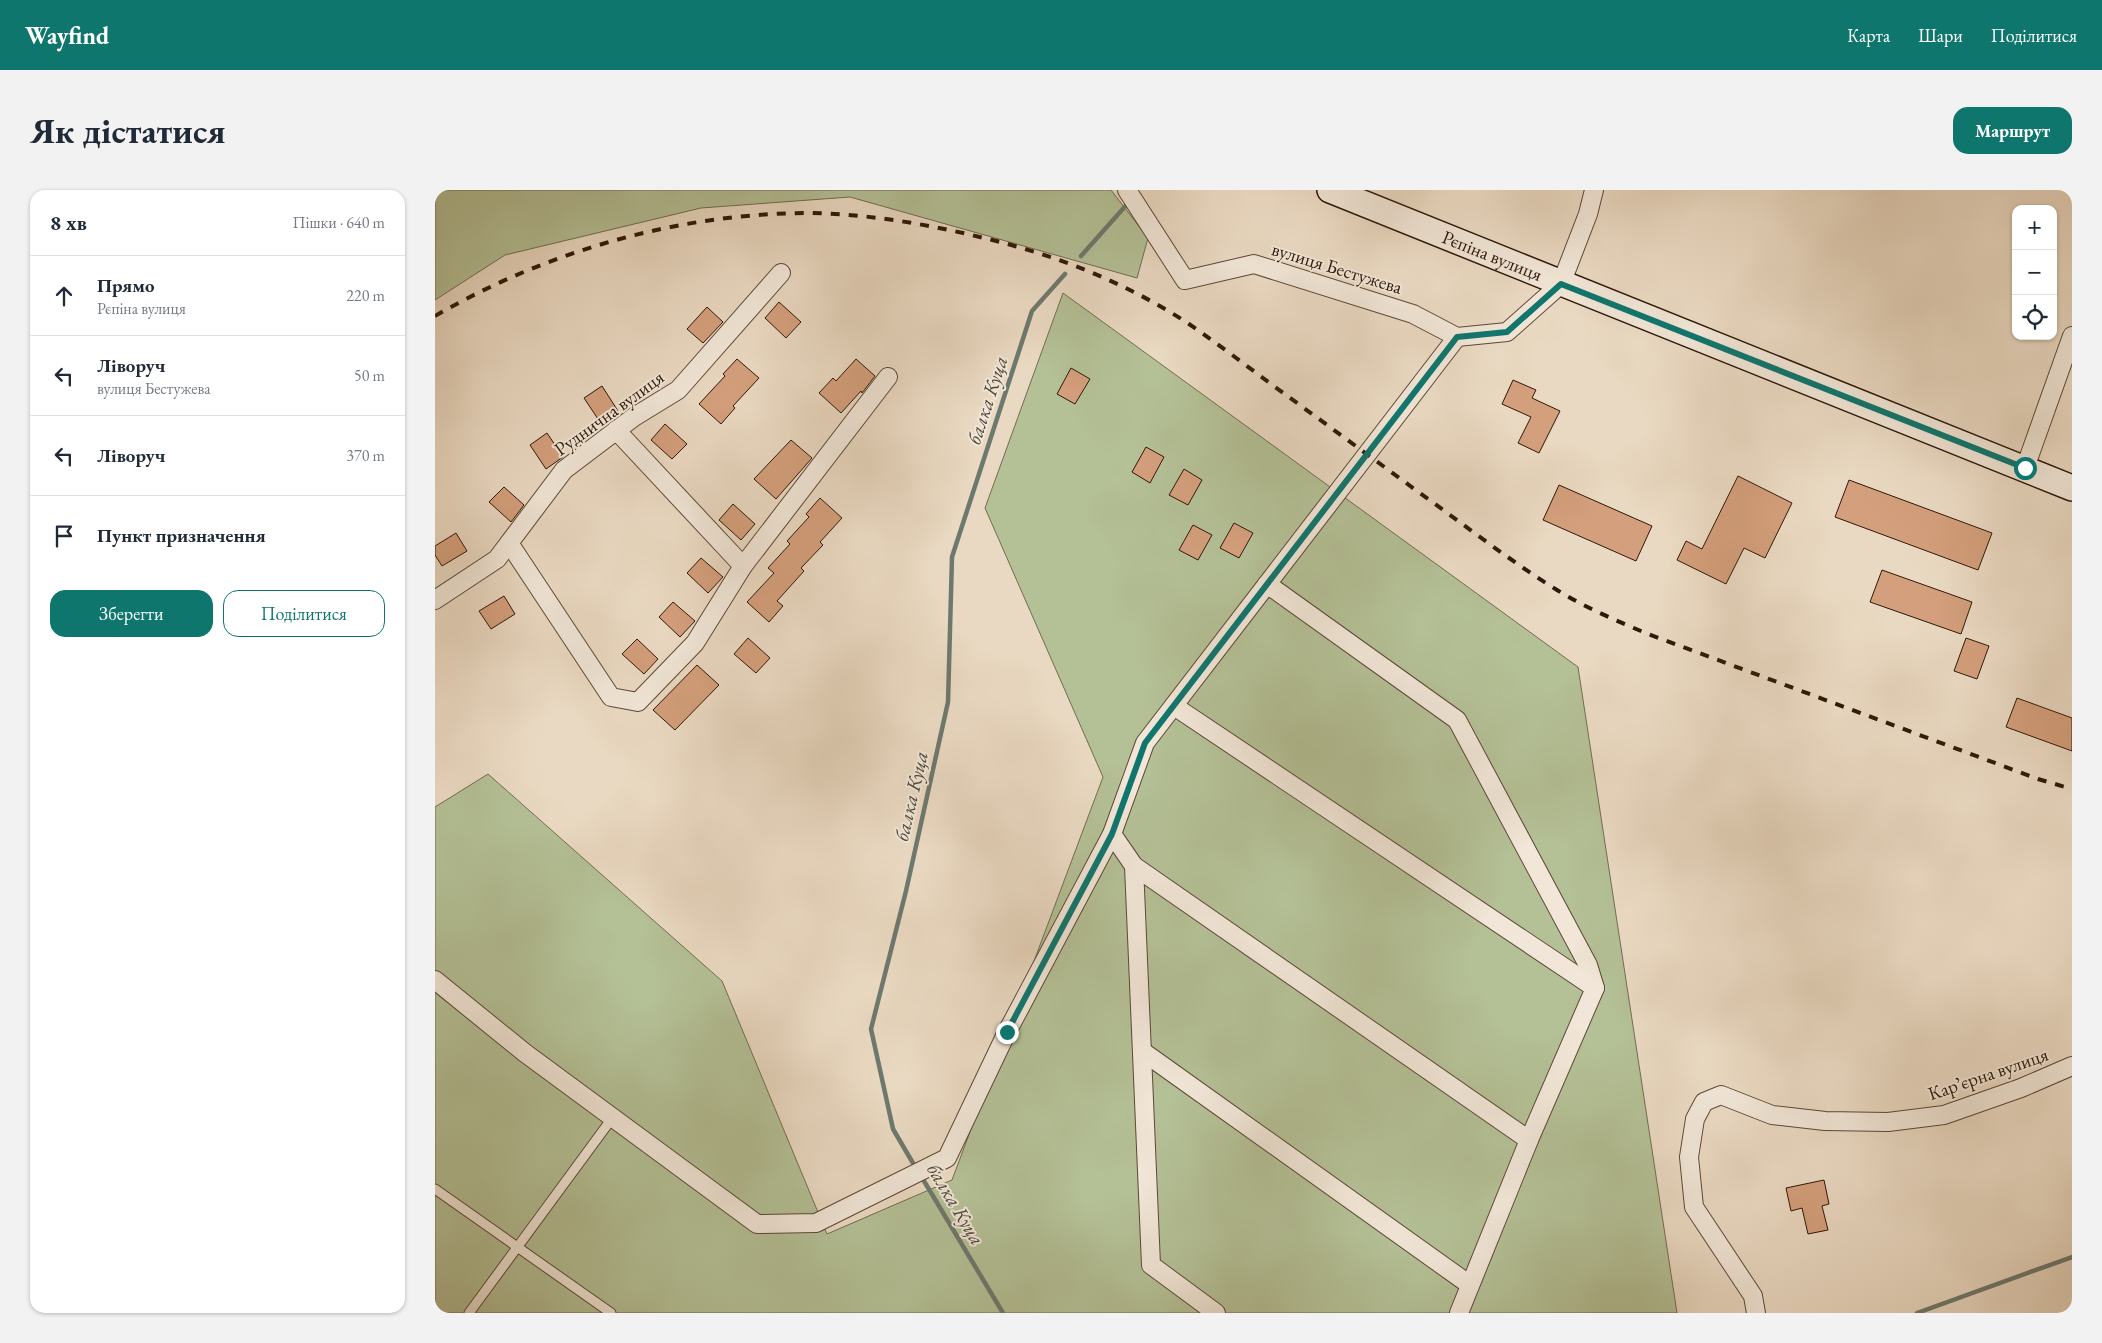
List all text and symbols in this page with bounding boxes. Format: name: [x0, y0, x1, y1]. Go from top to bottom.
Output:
text: Wayfind: [25, 20, 109, 51]
text: Карта: [1847, 24, 1890, 47]
text: Шари: [1918, 24, 1963, 47]
text: Поділитися: [1991, 24, 2077, 47]
button: Маршрут: [1953, 107, 2072, 154]
text: Як дістатися: [30, 108, 225, 153]
map controls: [2012, 205, 2057, 340]
button: +: [2012, 205, 2057, 250]
text: 8 хв: [50, 209, 87, 236]
text: Пішки · 640 m: [292, 212, 385, 233]
street label: Рєпіна вулиця: [1439, 224, 1547, 287]
street label: вулиця Бестужева: [1269, 236, 1406, 300]
button: −: [2012, 250, 2057, 295]
text: Прямо: [97, 273, 155, 298]
icon: ahead: [50, 282, 78, 310]
text: 220 m: [346, 285, 385, 306]
button: locate: [2012, 295, 2057, 340]
text: Рєпіна вулиця: [97, 298, 186, 319]
text: Ліворуч: [97, 353, 165, 378]
water label: балка Куца: [961, 353, 1013, 447]
icon: left: [50, 362, 78, 390]
street label: Руднична вулиця: [549, 364, 669, 461]
text: 50 m: [354, 365, 385, 386]
text: вулиця Бестужева: [97, 378, 211, 399]
icon: left: [50, 442, 78, 470]
text: Ліворуч: [97, 443, 165, 468]
text: 370 m: [346, 445, 385, 466]
route start: [2014, 457, 2037, 480]
icon: arrive: [50, 522, 78, 550]
text: Пункт призначення: [97, 523, 266, 548]
button: Зберегти: [50, 590, 213, 637]
button: Поділитися: [223, 590, 385, 637]
water label: балка Куца: [888, 749, 934, 843]
route end: [996, 1021, 1019, 1044]
street label: Карʼєрна вулиця: [1925, 1042, 2052, 1106]
water label: балка Куца: [921, 1158, 991, 1250]

